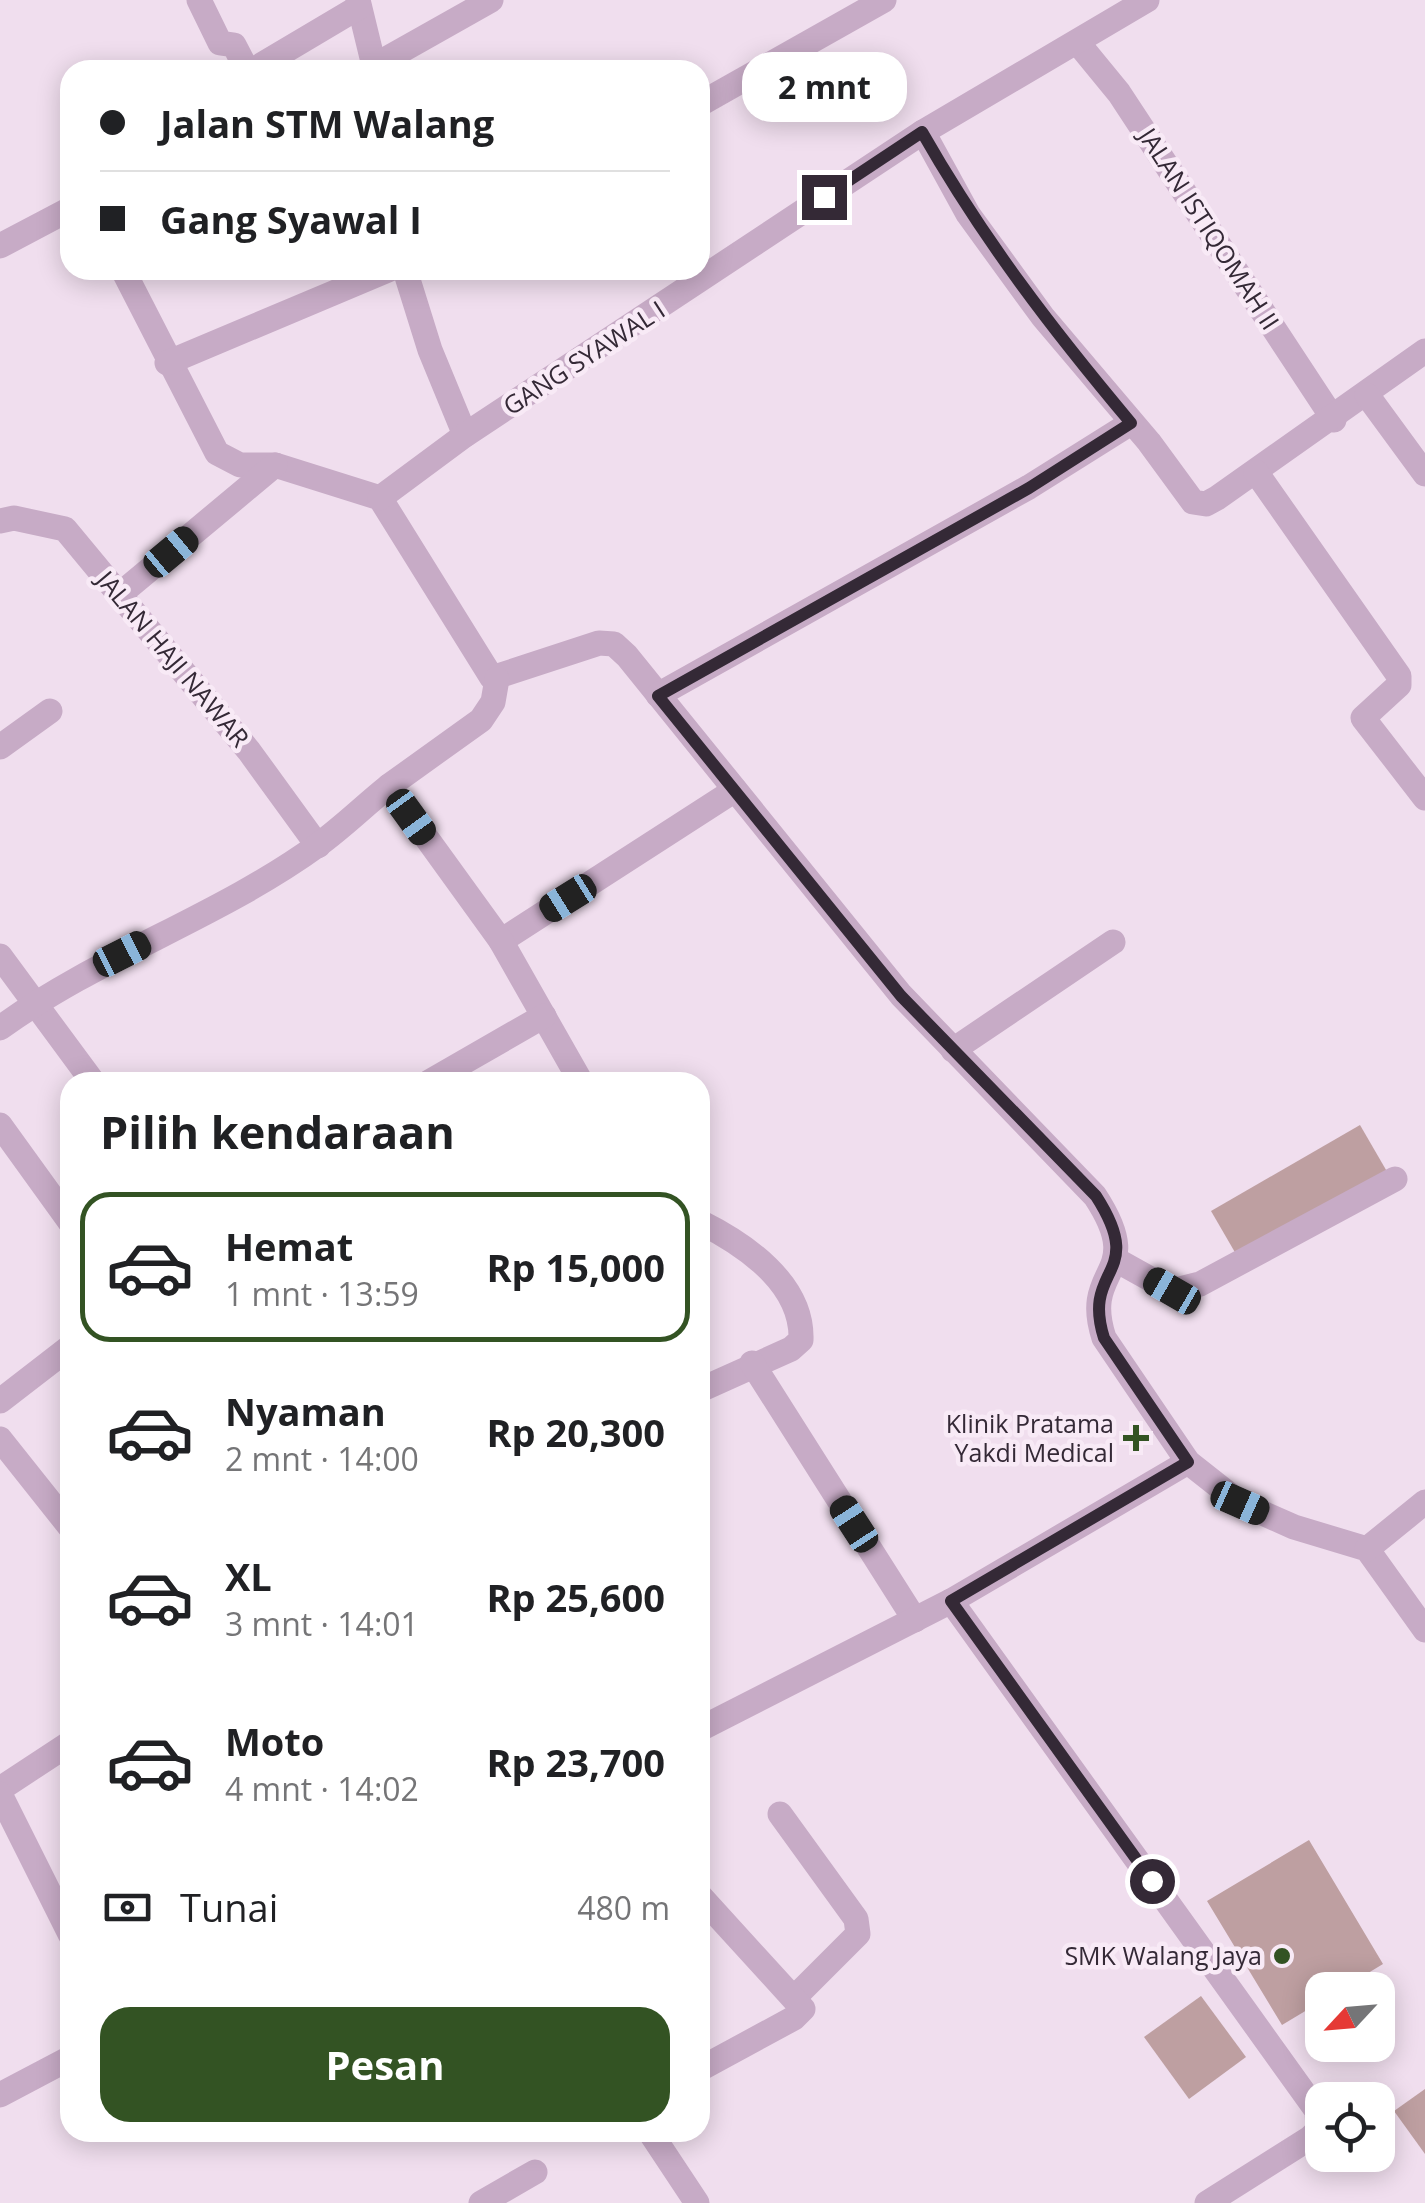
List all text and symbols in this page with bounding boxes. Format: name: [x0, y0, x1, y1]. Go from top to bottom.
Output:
callout: 2 mnt: [742, 52, 906, 122]
text: 2 mnt: [778, 65, 871, 108]
text: Jalan STM Walang: [160, 97, 494, 149]
street label: JALAN ISTIQOMAH II: [1131, 119, 1288, 336]
route end: [802, 175, 847, 220]
text: Gang Syawal I: [160, 193, 422, 245]
street label: GANG SYAWAL I: [496, 292, 671, 422]
car: [138, 521, 204, 583]
street label: JALAN HAJI NAWAR: [89, 562, 258, 754]
car: [381, 784, 441, 850]
car: [535, 869, 601, 927]
car: [88, 927, 156, 981]
text: Pilih kendaraan: [100, 1101, 455, 1162]
text: Hemat: [225, 1220, 353, 1272]
icon: car: [105, 1222, 195, 1312]
text: Rp 15,000: [487, 1241, 665, 1293]
car: [1139, 1263, 1205, 1319]
text: 1 mnt · 13:59: [225, 1272, 419, 1315]
text: Nyaman: [225, 1385, 386, 1437]
icon: car: [105, 1387, 195, 1477]
text: Rp 20,300: [487, 1406, 665, 1458]
place label: Klinik Pratama Yakdi Medical: [946, 1406, 1114, 1469]
marker: Klinik Pratama Yakdi Medical: [1123, 1425, 1149, 1451]
text: 2 mnt · 14:00: [225, 1437, 419, 1480]
car: [1206, 1477, 1274, 1529]
car: [825, 1491, 883, 1557]
text: XL: [225, 1550, 272, 1602]
icon: car: [105, 1552, 195, 1642]
text: Rp 25,600: [487, 1571, 665, 1623]
text: 3 mnt · 14:01: [225, 1602, 419, 1645]
text: Moto: [225, 1715, 324, 1767]
icon: car: [105, 1717, 195, 1807]
text: Rp 23,700: [487, 1736, 665, 1788]
text: 4 mnt · 14:02: [225, 1767, 419, 1810]
route start: [1130, 1859, 1175, 1904]
icon: cash: [100, 1880, 155, 1935]
text: Tunai: [180, 1881, 278, 1933]
text: 480 m: [577, 1886, 670, 1929]
place label: SMK Walang Jaya: [1064, 1938, 1262, 1972]
marker: SMK Walang Jaya: [1271, 1945, 1293, 1967]
north arrow: [1305, 1972, 1395, 2062]
map controls: [1305, 1972, 1395, 2172]
button: Pesan: [100, 2007, 670, 2122]
button: locate: [1305, 2082, 1395, 2172]

